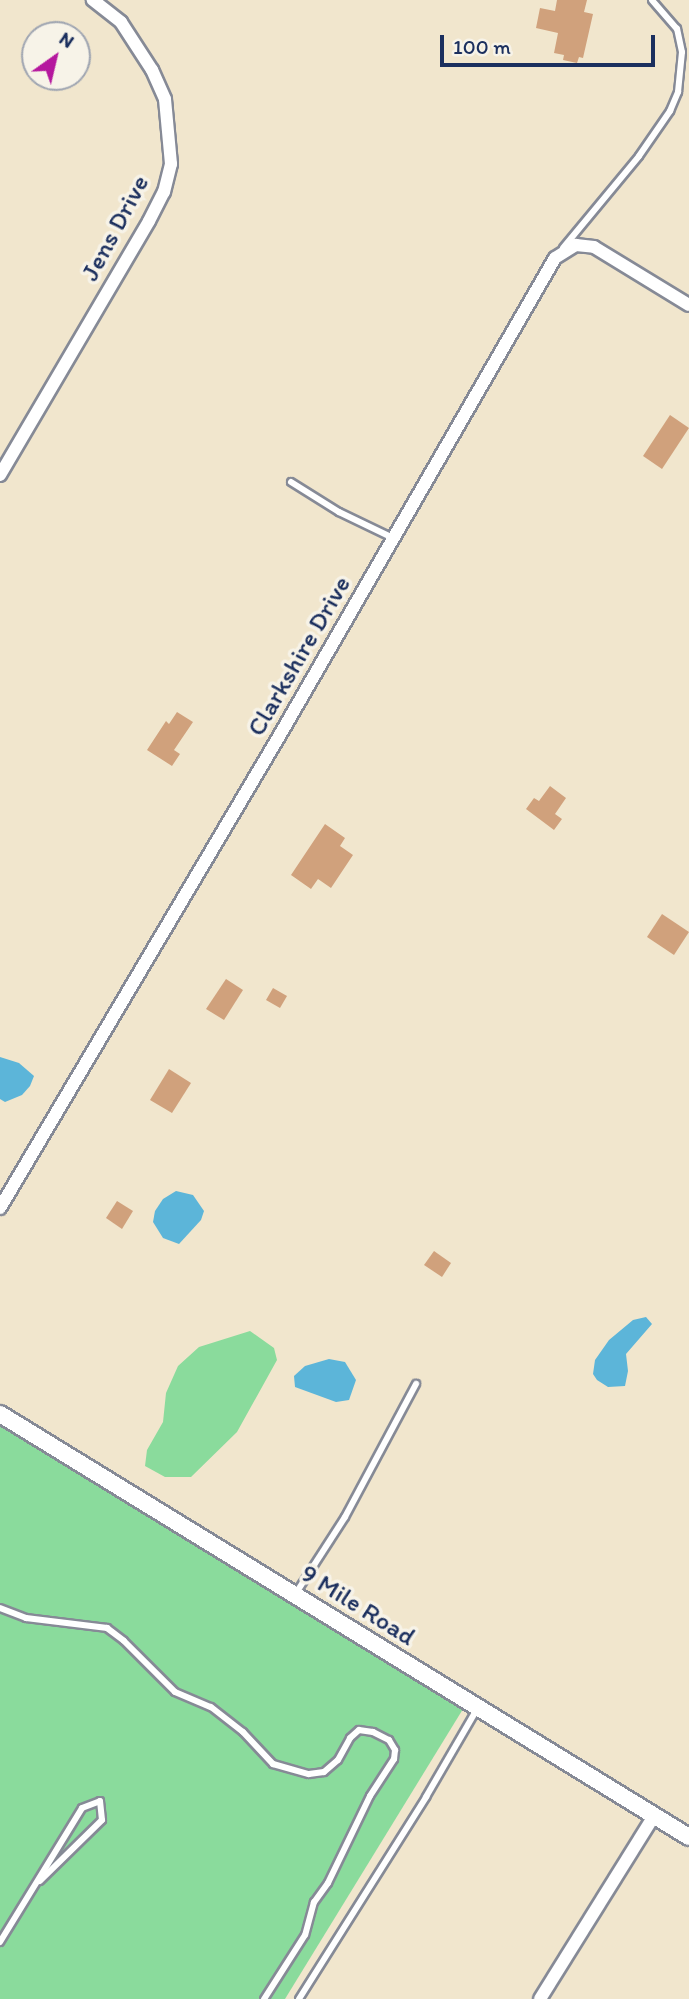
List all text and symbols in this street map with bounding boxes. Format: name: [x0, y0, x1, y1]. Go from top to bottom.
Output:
north arrow: [21, 21, 91, 91]
scale bar: [444, 21, 659, 65]
text: N: [55, 27, 79, 53]
text: 100 m: [453, 34, 511, 59]
street label: Jens Drive: [74, 170, 156, 286]
street label: Clarkshire Drive: [241, 570, 357, 742]
street label: 9 Mile Road: [295, 1558, 421, 1652]

